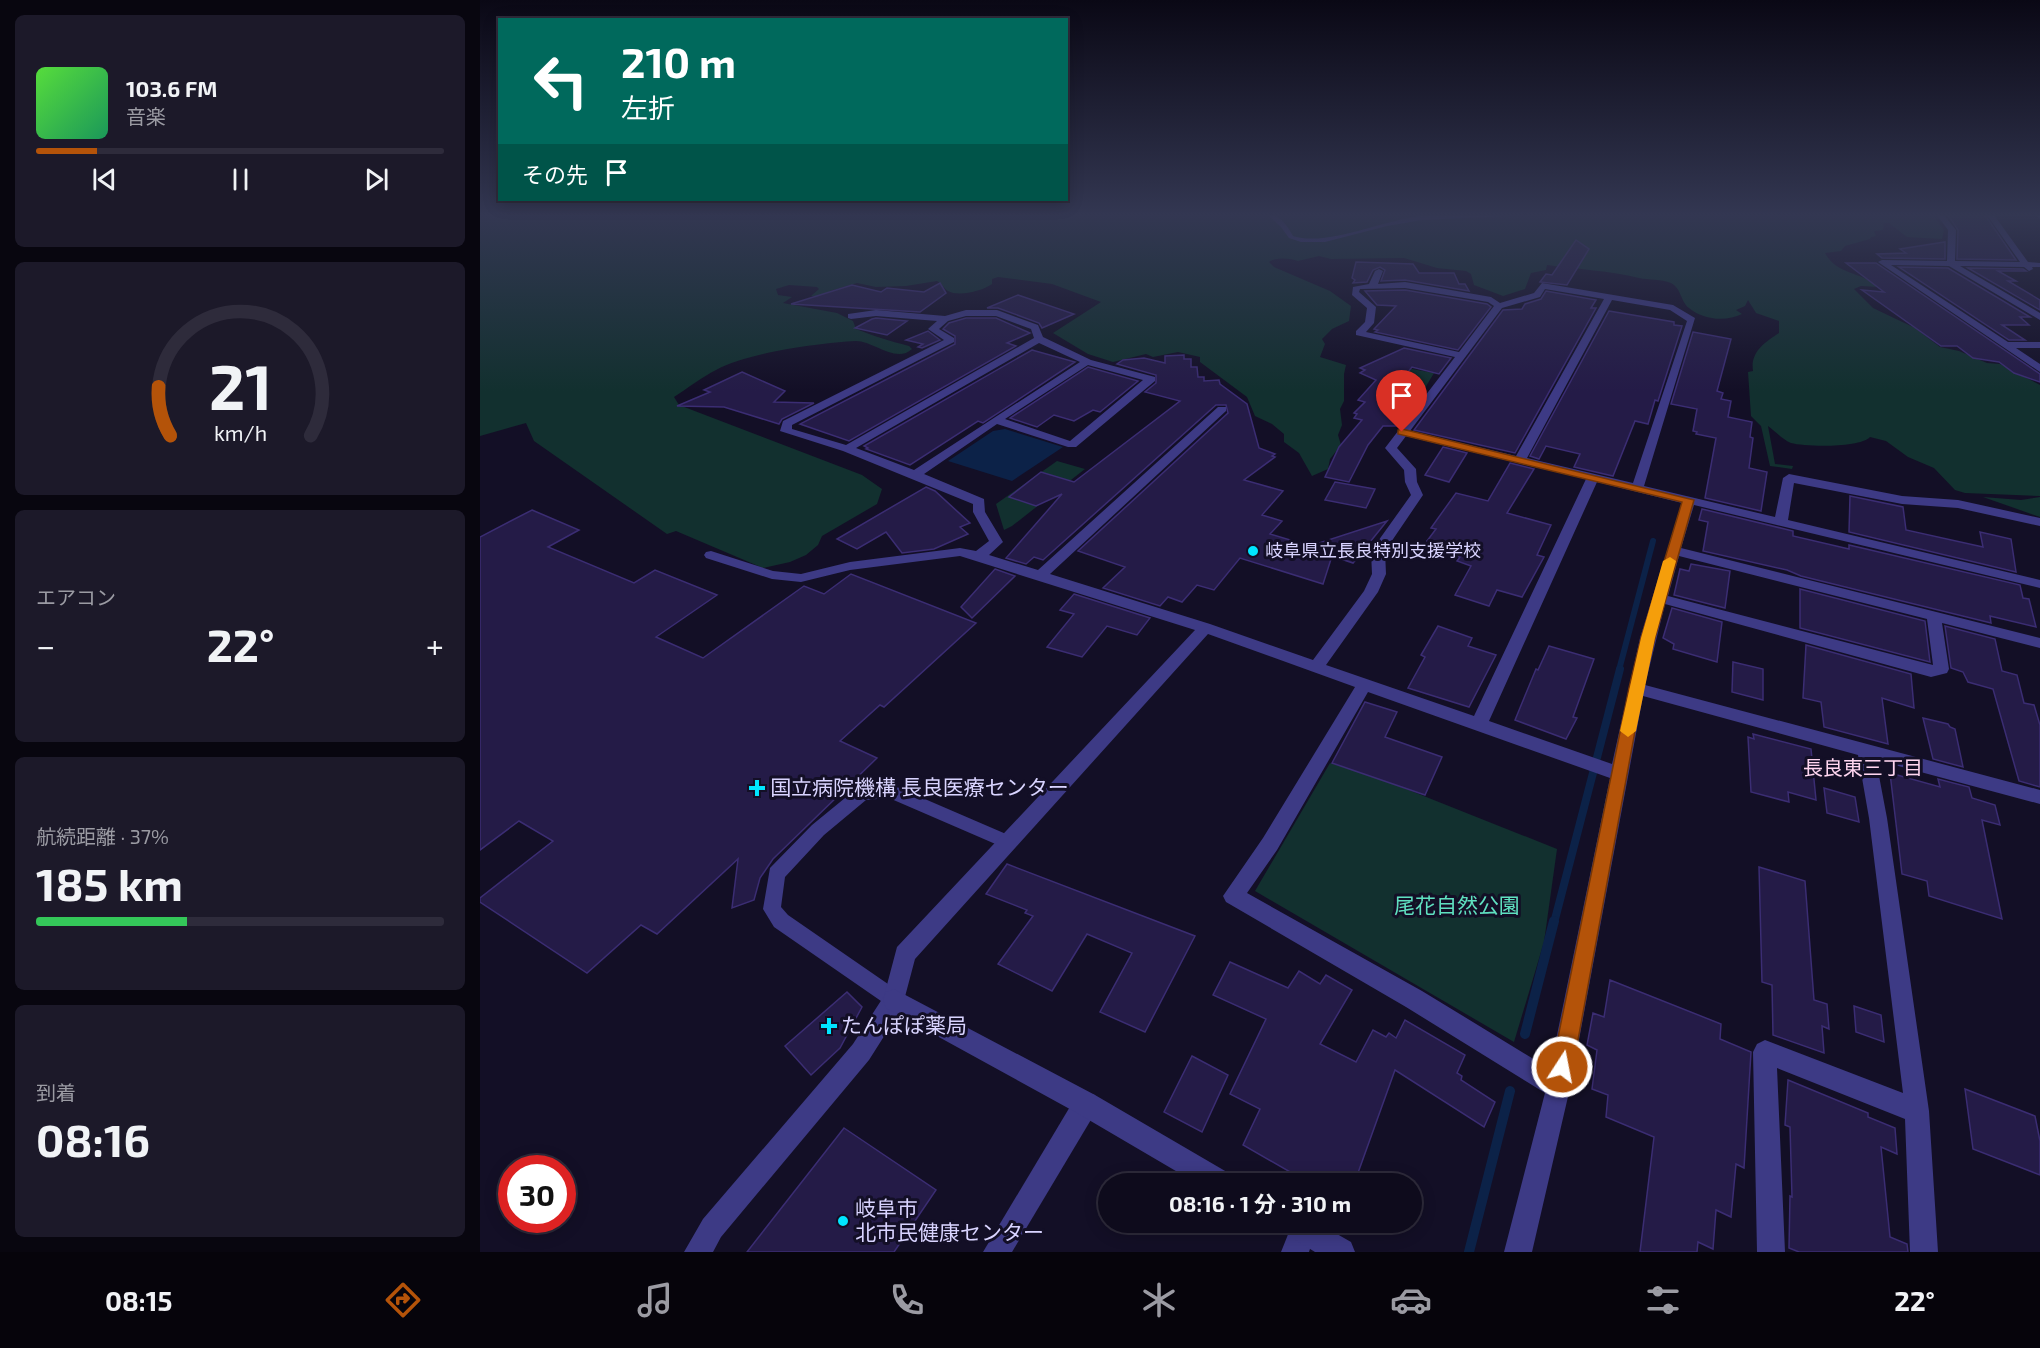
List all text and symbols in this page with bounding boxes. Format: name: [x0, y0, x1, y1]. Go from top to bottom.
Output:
text: 210 m: [621, 36, 736, 86]
icon: left: [522, 42, 600, 120]
text: 103.6 FM: [126, 75, 217, 101]
text: 左折: [621, 91, 675, 123]
text: 音楽: [126, 104, 166, 128]
icon: arrive: [600, 156, 633, 189]
text: その先: [522, 161, 588, 187]
icon: previous: [88, 163, 121, 196]
icon: pause: [224, 163, 257, 196]
icon: next: [360, 163, 393, 196]
text: 21: [208, 348, 272, 423]
pin: [1376, 370, 1427, 432]
icon: arrive: [1385, 379, 1418, 412]
text: km/h: [213, 420, 267, 445]
place label: 岐阜県立長良特別支援学校: [1265, 539, 1481, 561]
marker: 岐阜県立長良特別支援学校: [1246, 544, 1260, 558]
text: エアコン: [36, 585, 116, 609]
text: 22°: [207, 617, 274, 671]
text: −: [36, 625, 55, 665]
text: +: [426, 625, 444, 665]
district label: 長良東三丁目: [1803, 755, 1923, 779]
place label: 国立病院機構 長良医療センター: [770, 774, 1069, 799]
marker: 国立病院機構 長良医療センター: [748, 779, 766, 797]
text: 航続距離 · 37%: [36, 824, 169, 848]
text: 185 km: [36, 856, 183, 910]
park label: 尾花自然公園: [1394, 892, 1520, 917]
place label: たんぽぽ薬局: [841, 1012, 967, 1037]
marker: たんぽぽ薬局: [822, 1019, 836, 1033]
position arrow: [1530, 1035, 1594, 1099]
text: 到着: [36, 1080, 76, 1104]
text: 08:16: [36, 1112, 150, 1166]
speed limit sign: 30: [498, 1155, 576, 1233]
text: 08:16 · 1 分 · 310 m: [1169, 1190, 1351, 1216]
place label: 岐阜市 北市民健康センター: [855, 1195, 1044, 1244]
marker: 岐阜市 北市民健康センター: [836, 1214, 850, 1228]
icon: directions: [382, 1279, 424, 1321]
icon: music: [634, 1279, 676, 1321]
icon: phone: [886, 1279, 928, 1321]
icon: climate: [1138, 1279, 1180, 1321]
icon: car: [1390, 1279, 1432, 1321]
icon: filters: [1642, 1279, 1684, 1321]
text: 08:15: [105, 1284, 172, 1316]
text: 22°: [1894, 1284, 1935, 1316]

